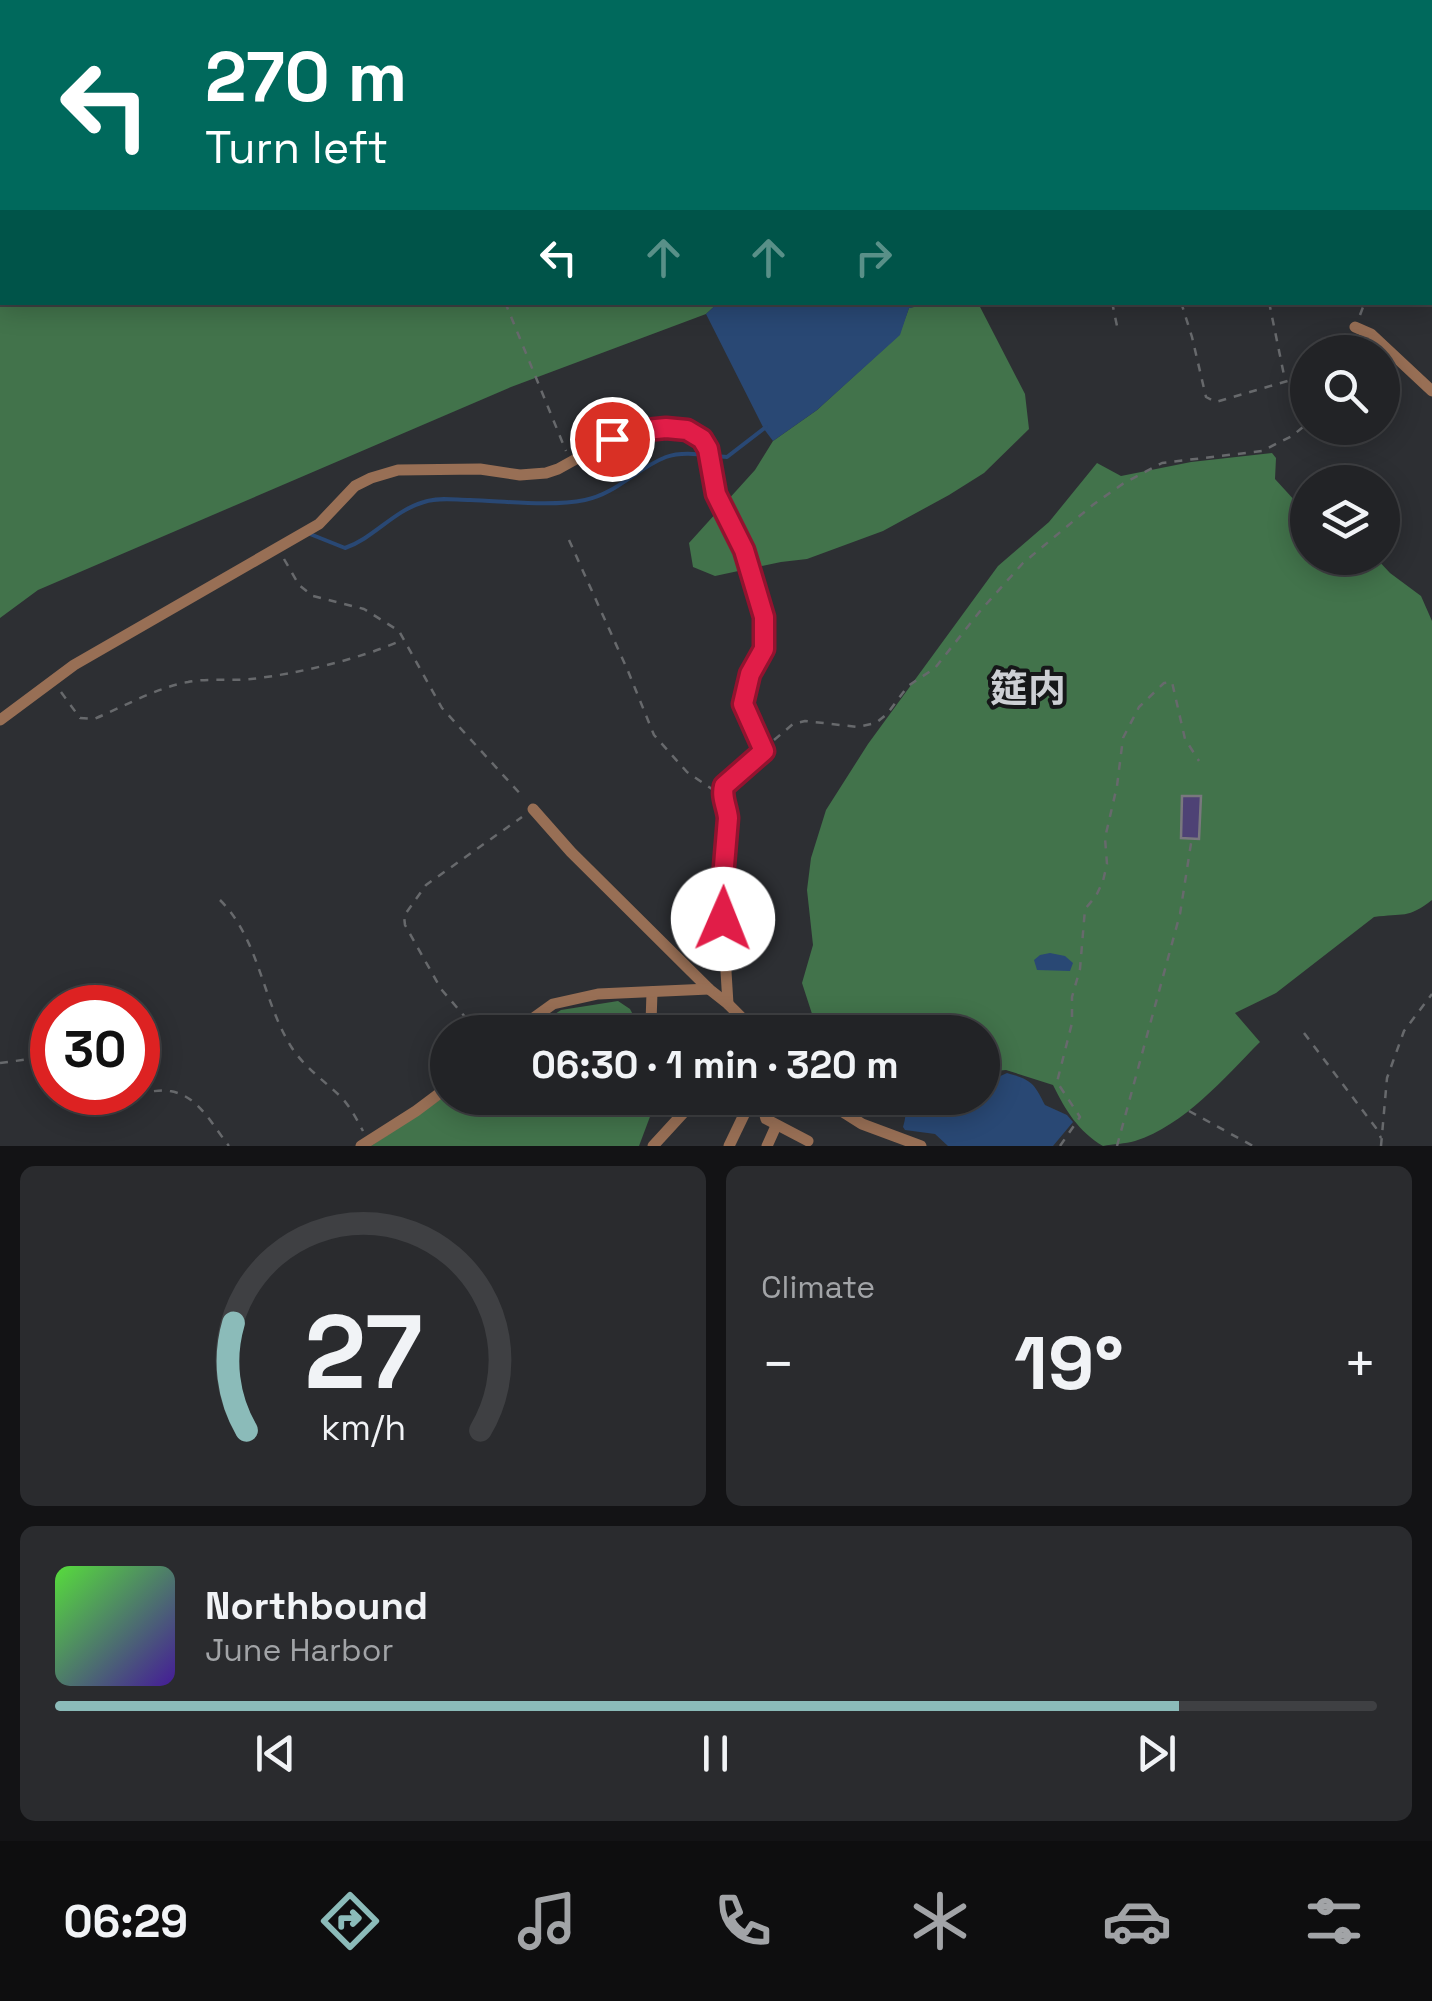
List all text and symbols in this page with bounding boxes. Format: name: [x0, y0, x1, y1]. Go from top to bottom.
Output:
text: 270 m: [205, 32, 407, 121]
icon: left: [40, 40, 170, 170]
text: Turn left: [205, 119, 388, 176]
icon: left: [531, 230, 586, 285]
icon: ahead: [636, 230, 691, 285]
icon: ahead: [741, 230, 796, 285]
icon: right: [846, 230, 901, 285]
map controls: [1290, 335, 1400, 575]
button: search: [1290, 335, 1400, 445]
pin: [570, 397, 655, 482]
icon: arrive: [585, 412, 640, 467]
button: layers: [1290, 465, 1400, 575]
district label: 筵内: [990, 665, 1066, 713]
position arrow: [671, 867, 775, 971]
speed limit sign: 30: [30, 985, 160, 1115]
text: 06:30 · 1 min · 320 m: [531, 1041, 899, 1089]
text: Climate: [761, 1267, 875, 1307]
text: 27: [304, 1286, 422, 1418]
text: 19°: [1014, 1315, 1124, 1411]
text: −: [761, 1329, 795, 1399]
text: +: [1343, 1329, 1377, 1399]
text: km/h: [320, 1405, 406, 1450]
text: Northbound: [205, 1582, 428, 1630]
text: June Harbor: [205, 1630, 393, 1670]
icon: previous: [248, 1726, 303, 1781]
icon: pause: [688, 1726, 743, 1781]
icon: next: [1129, 1726, 1184, 1781]
icon: directions: [315, 1886, 385, 1956]
icon: music: [512, 1886, 582, 1956]
icon: phone: [708, 1886, 778, 1956]
icon: climate: [905, 1886, 975, 1956]
icon: car: [1102, 1886, 1172, 1956]
icon: filters: [1299, 1886, 1369, 1956]
text: 06:29: [63, 1893, 188, 1950]

